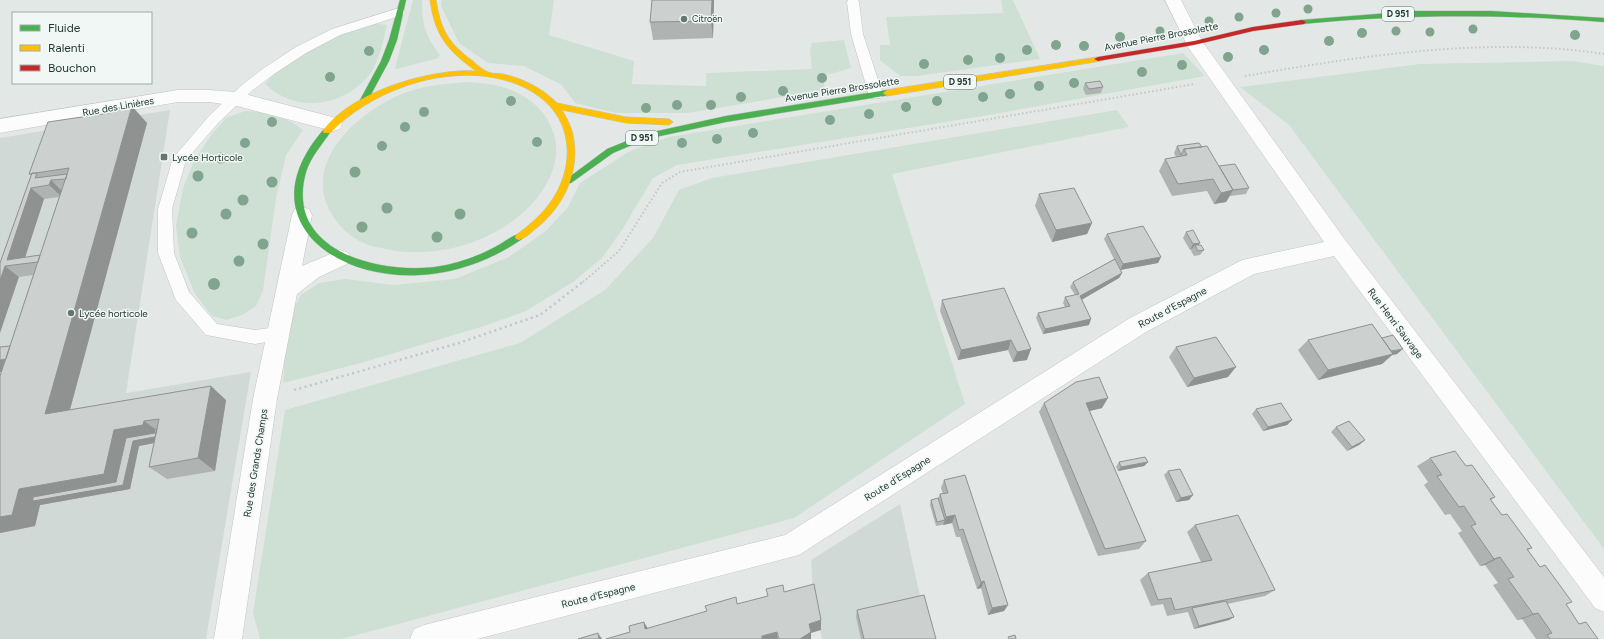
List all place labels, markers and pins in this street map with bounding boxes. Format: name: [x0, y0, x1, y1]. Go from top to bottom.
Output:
place label: Citroën: [692, 13, 722, 24]
marker: Citroën: [679, 14, 689, 24]
place label: Lycée Horticole: [172, 151, 243, 164]
marker: Lycée Horticole: [159, 152, 169, 162]
place label: Lycée horticole: [79, 307, 148, 320]
marker: Lycée horticole: [66, 308, 76, 318]

